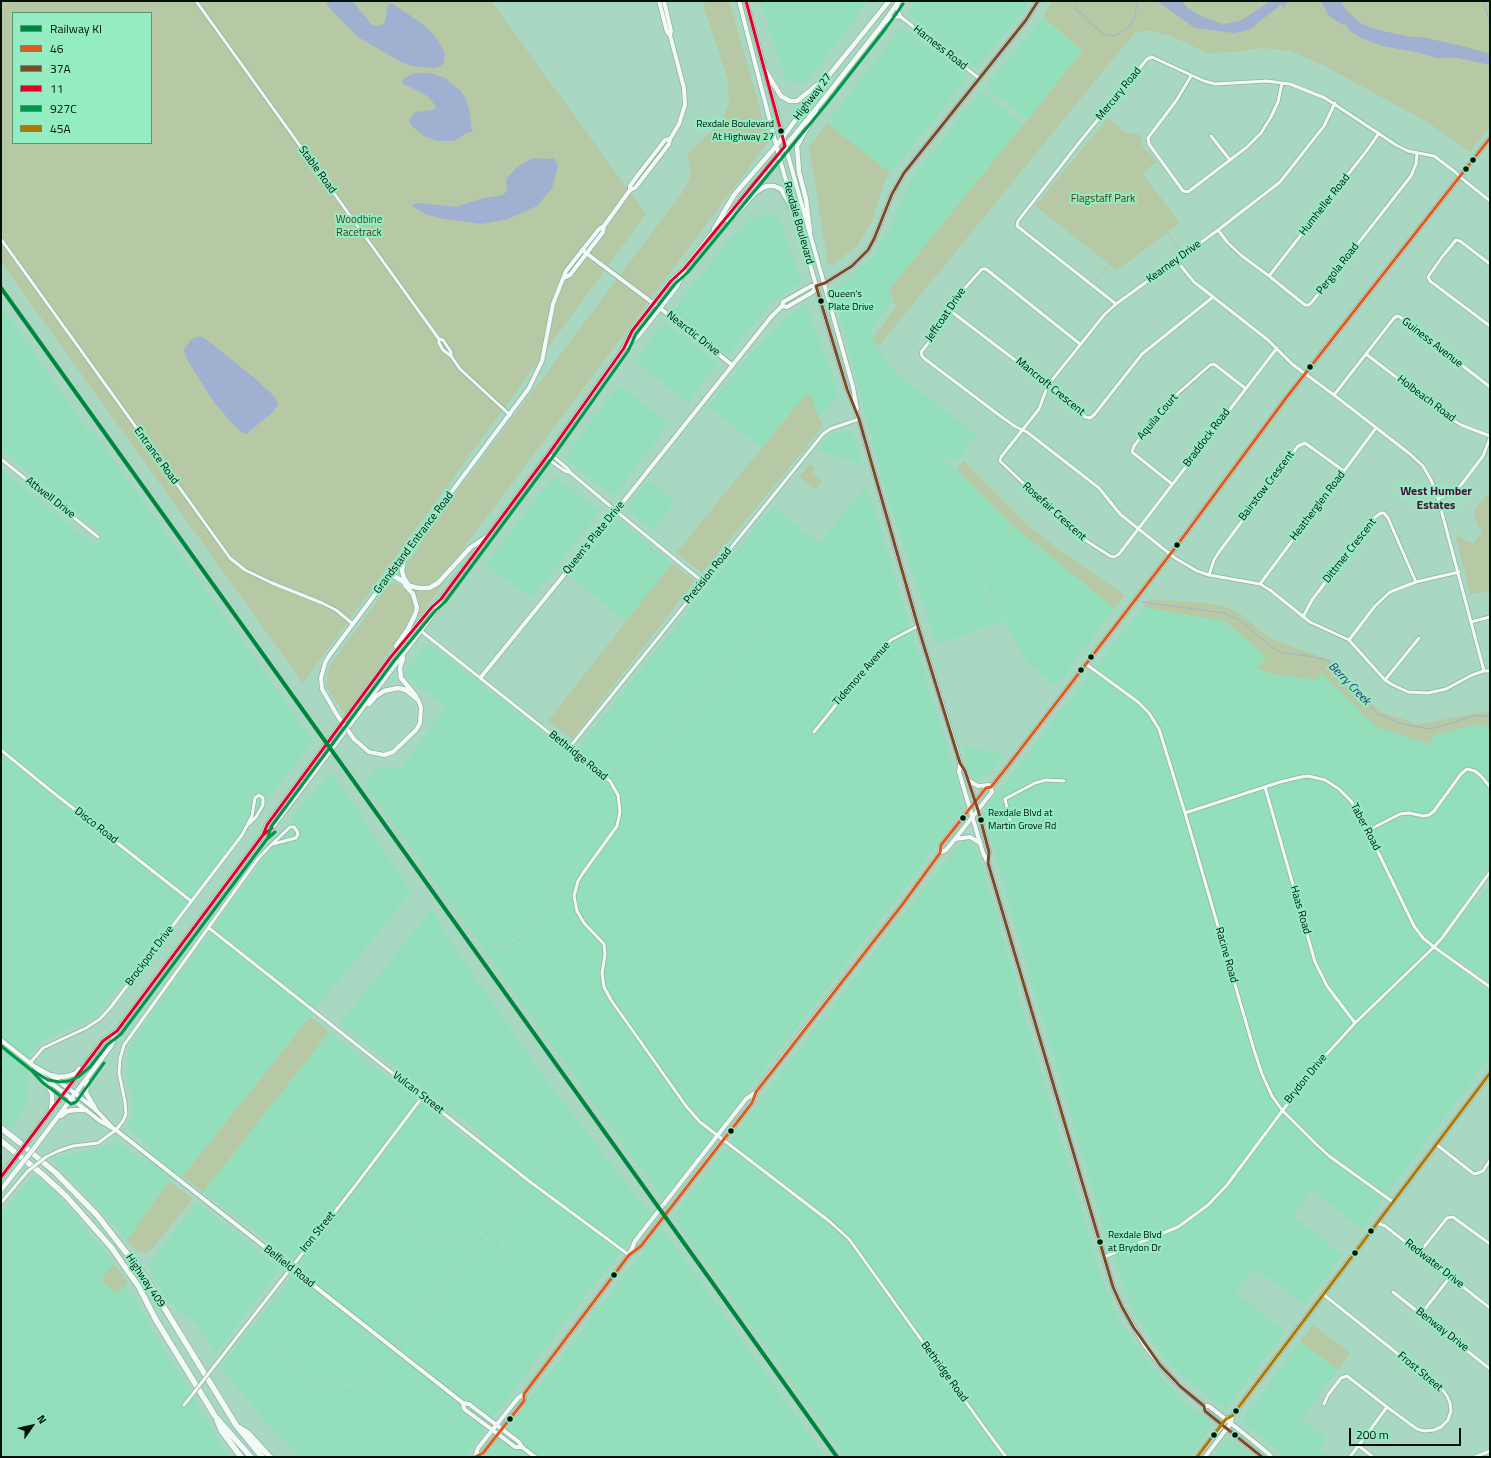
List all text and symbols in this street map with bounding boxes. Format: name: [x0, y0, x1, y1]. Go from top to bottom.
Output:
legend: [12, 12, 152, 144]
text: Railway KI: [50, 19, 102, 38]
street label: Harness Road: [910, 23, 970, 73]
text: 46: [50, 39, 63, 58]
text: 37A: [50, 59, 71, 78]
street label: Mercury Road: [1094, 65, 1144, 123]
street label: Highway 27: [791, 71, 835, 123]
text: 11: [50, 79, 63, 98]
text: 927C: [50, 99, 77, 118]
text: 45A: [50, 119, 71, 138]
place label: Rexdale Boulevard At Highway 27: [696, 119, 774, 142]
marker: Rexdale Boulevard At Highway 27: [776, 126, 786, 136]
street label: Stable Road: [295, 144, 339, 196]
unlabelled marker: [1468, 155, 1478, 165]
unlabelled marker: [1461, 164, 1471, 174]
street label: Humheller Road: [1297, 172, 1353, 238]
street label: Rexdale Boulevard: [780, 180, 816, 266]
park label: Flagstaff Park: [1071, 192, 1135, 206]
park label: Woodbine Racetrack: [336, 213, 382, 239]
street label: Kearney Drive: [1144, 238, 1204, 286]
street label: Pergola Road: [1314, 241, 1362, 297]
street label: Jeffcoat Drive: [923, 286, 969, 344]
place label: Queen's Plate Drive: [828, 289, 874, 312]
marker: Queen's Plate Drive: [816, 296, 826, 306]
street label: Nearctic Drive: [664, 309, 722, 359]
street label: Guiness Avenue: [1399, 315, 1465, 371]
street label: Mancroft Crescent: [1013, 355, 1087, 419]
unlabelled marker: [1305, 362, 1315, 372]
street label: Holbeach Road: [1394, 373, 1458, 425]
street label: Aquila Court: [1135, 391, 1181, 443]
street label: Braddock Road: [1181, 406, 1233, 470]
street label: Entrance Road: [131, 425, 181, 487]
street label: Bairstow Crescent: [1236, 448, 1298, 524]
street label: Heatherglen Road: [1288, 469, 1348, 543]
street label: Attwell Drive: [22, 474, 78, 522]
street label: Rosefair Crescent: [1019, 480, 1089, 544]
district label: West Humber Estates: [1400, 485, 1472, 513]
street label: Grandstand Entrance Road: [371, 490, 457, 596]
street label: Queen's Plate Drive: [560, 499, 628, 577]
street label: Dittmer Crescent: [1321, 516, 1379, 586]
unlabelled marker: [1172, 540, 1182, 550]
street label: Precision Road: [681, 545, 735, 607]
street label: Tidemore Avenue: [831, 639, 893, 709]
unlabelled marker: [1086, 652, 1096, 662]
water label: Berry Creek: [1325, 659, 1373, 709]
unlabelled marker: [1076, 665, 1086, 675]
street label: Bethridge Road: [546, 728, 610, 784]
street label: Taber Road: [1347, 801, 1383, 853]
street label: Disco Road: [72, 805, 120, 847]
place label: Rexdale Blvd at Martin Grove Rd: [988, 808, 1056, 832]
unlabelled marker: [958, 813, 968, 823]
marker: Rexdale Blvd at Martin Grove Rd: [976, 815, 986, 825]
street label: Haas Road: [1287, 884, 1313, 936]
street label: Brockport Drive: [123, 923, 177, 989]
street label: Racine Road: [1212, 926, 1240, 984]
street label: Brydon Drive: [1282, 1052, 1330, 1106]
street label: Vulcan Street: [390, 1069, 446, 1117]
unlabelled marker: [726, 1126, 736, 1136]
street label: Iron Street: [297, 1209, 339, 1255]
unlabelled marker: [1366, 1226, 1376, 1236]
place label: Rexdale Blvd at Brydon Dr: [1108, 1230, 1162, 1254]
marker: Rexdale Blvd at Brydon Dr: [1095, 1237, 1105, 1247]
street label: Redwater Drive: [1402, 1237, 1466, 1291]
street label: Belfield Road: [261, 1243, 317, 1291]
unlabelled marker: [1350, 1248, 1360, 1258]
street label: Highway 409: [122, 1252, 168, 1310]
unlabelled marker: [609, 1270, 619, 1280]
street label: Benway Drive: [1413, 1305, 1471, 1355]
street label: Bethridge Road: [918, 1339, 970, 1405]
street label: Frost Street: [1395, 1349, 1445, 1395]
north arrow: [12, 1406, 52, 1446]
unlabelled marker: [1231, 1406, 1241, 1416]
text: N: [33, 1412, 51, 1427]
unlabelled marker: [505, 1414, 515, 1424]
scale bar: [1351, 1420, 1463, 1446]
text: 200 m: [1356, 1425, 1389, 1444]
unlabelled marker: [1209, 1430, 1219, 1440]
unlabelled marker: [1230, 1430, 1240, 1440]

